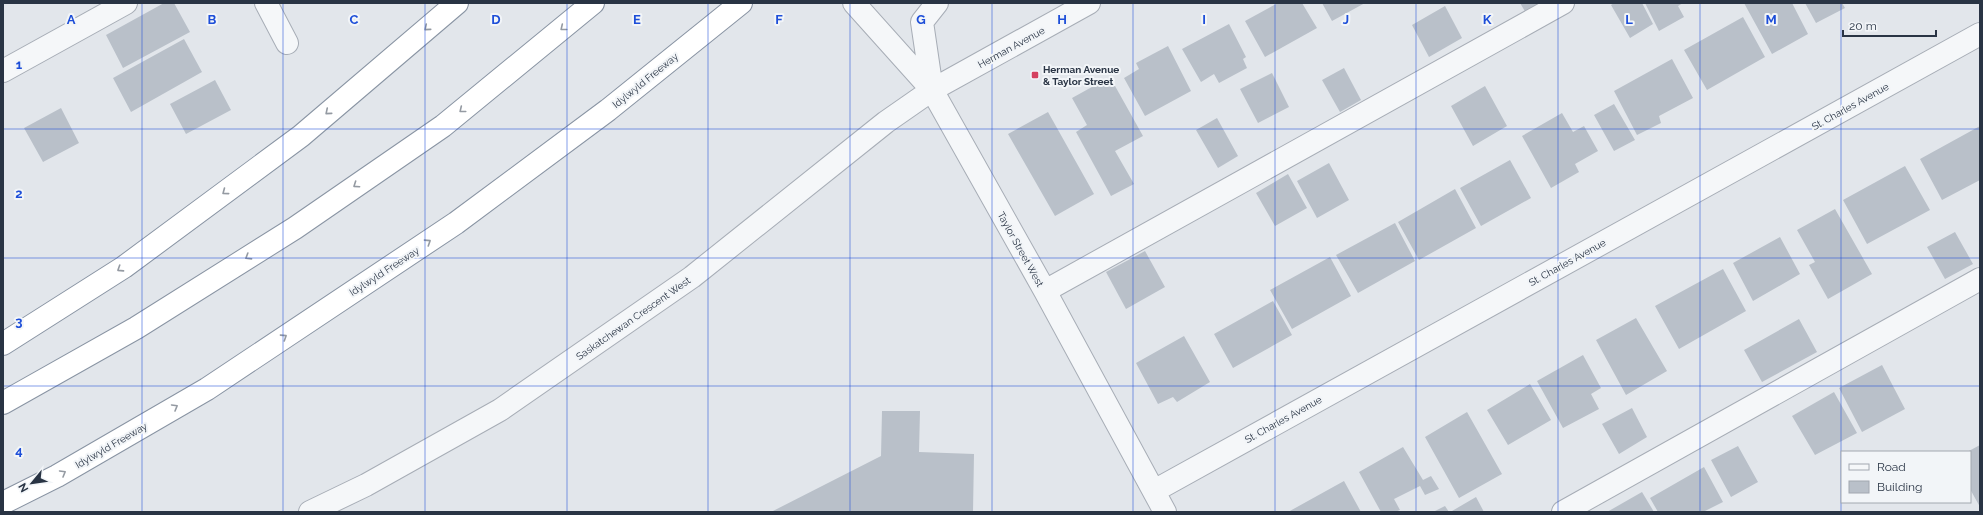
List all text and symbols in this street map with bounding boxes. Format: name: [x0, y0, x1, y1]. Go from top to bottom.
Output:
text: A: [67, 12, 76, 27]
text: B: [208, 12, 217, 27]
text: C: [350, 12, 359, 27]
text: D: [491, 12, 501, 27]
text: E: [633, 12, 641, 27]
text: F: [775, 12, 783, 27]
text: G: [916, 12, 926, 27]
text: H: [1057, 12, 1067, 27]
text: I: [1202, 12, 1206, 27]
text: J: [1343, 12, 1349, 27]
text: K: [1483, 12, 1492, 27]
text: L: [1625, 12, 1633, 27]
text: M: [1765, 12, 1777, 27]
scale bar: [1843, 12, 1936, 38]
text: 20 m: [1849, 19, 1877, 33]
one-way arrow: [560, 23, 567, 30]
one-way arrow: [424, 24, 432, 31]
street label: Herman Avenue: [976, 25, 1047, 70]
street label: Idylwyld Freeway: [610, 50, 681, 110]
text: 1: [16, 57, 23, 72]
place label: Herman Avenue & Taylor Street: [1043, 64, 1119, 87]
marker: Herman Avenue & Taylor Street: [1030, 70, 1040, 80]
street label: St. Charles Avenue: [1810, 81, 1891, 132]
one-way arrow: [460, 106, 467, 113]
one-way arrow: [325, 108, 333, 115]
one-way arrow: [353, 181, 360, 188]
text: 2: [15, 186, 23, 201]
one-way arrow: [222, 187, 229, 194]
street label: Taylor Street West: [995, 210, 1046, 289]
street label: St. Charles Avenue: [1527, 237, 1608, 288]
one-way arrow: [424, 239, 431, 247]
street label: Idylwyld Freeway: [347, 244, 422, 298]
one-way arrow: [245, 252, 252, 260]
one-way arrow: [118, 264, 125, 271]
street label: Saskatchewan Crescent West: [574, 274, 693, 362]
text: 3: [15, 314, 23, 329]
one-way arrow: [280, 335, 287, 342]
street label: St. Charles Avenue: [1243, 394, 1324, 445]
one-way arrow: [171, 405, 178, 412]
street label: Idylwyld Freeway: [74, 420, 149, 470]
text: 4: [15, 443, 23, 458]
legend: [1841, 451, 1971, 503]
text: Road: [1877, 460, 1906, 474]
north arrow: [12, 463, 52, 503]
one-way arrow: [59, 470, 66, 477]
text: Building: [1877, 480, 1923, 494]
text: N: [16, 481, 31, 494]

